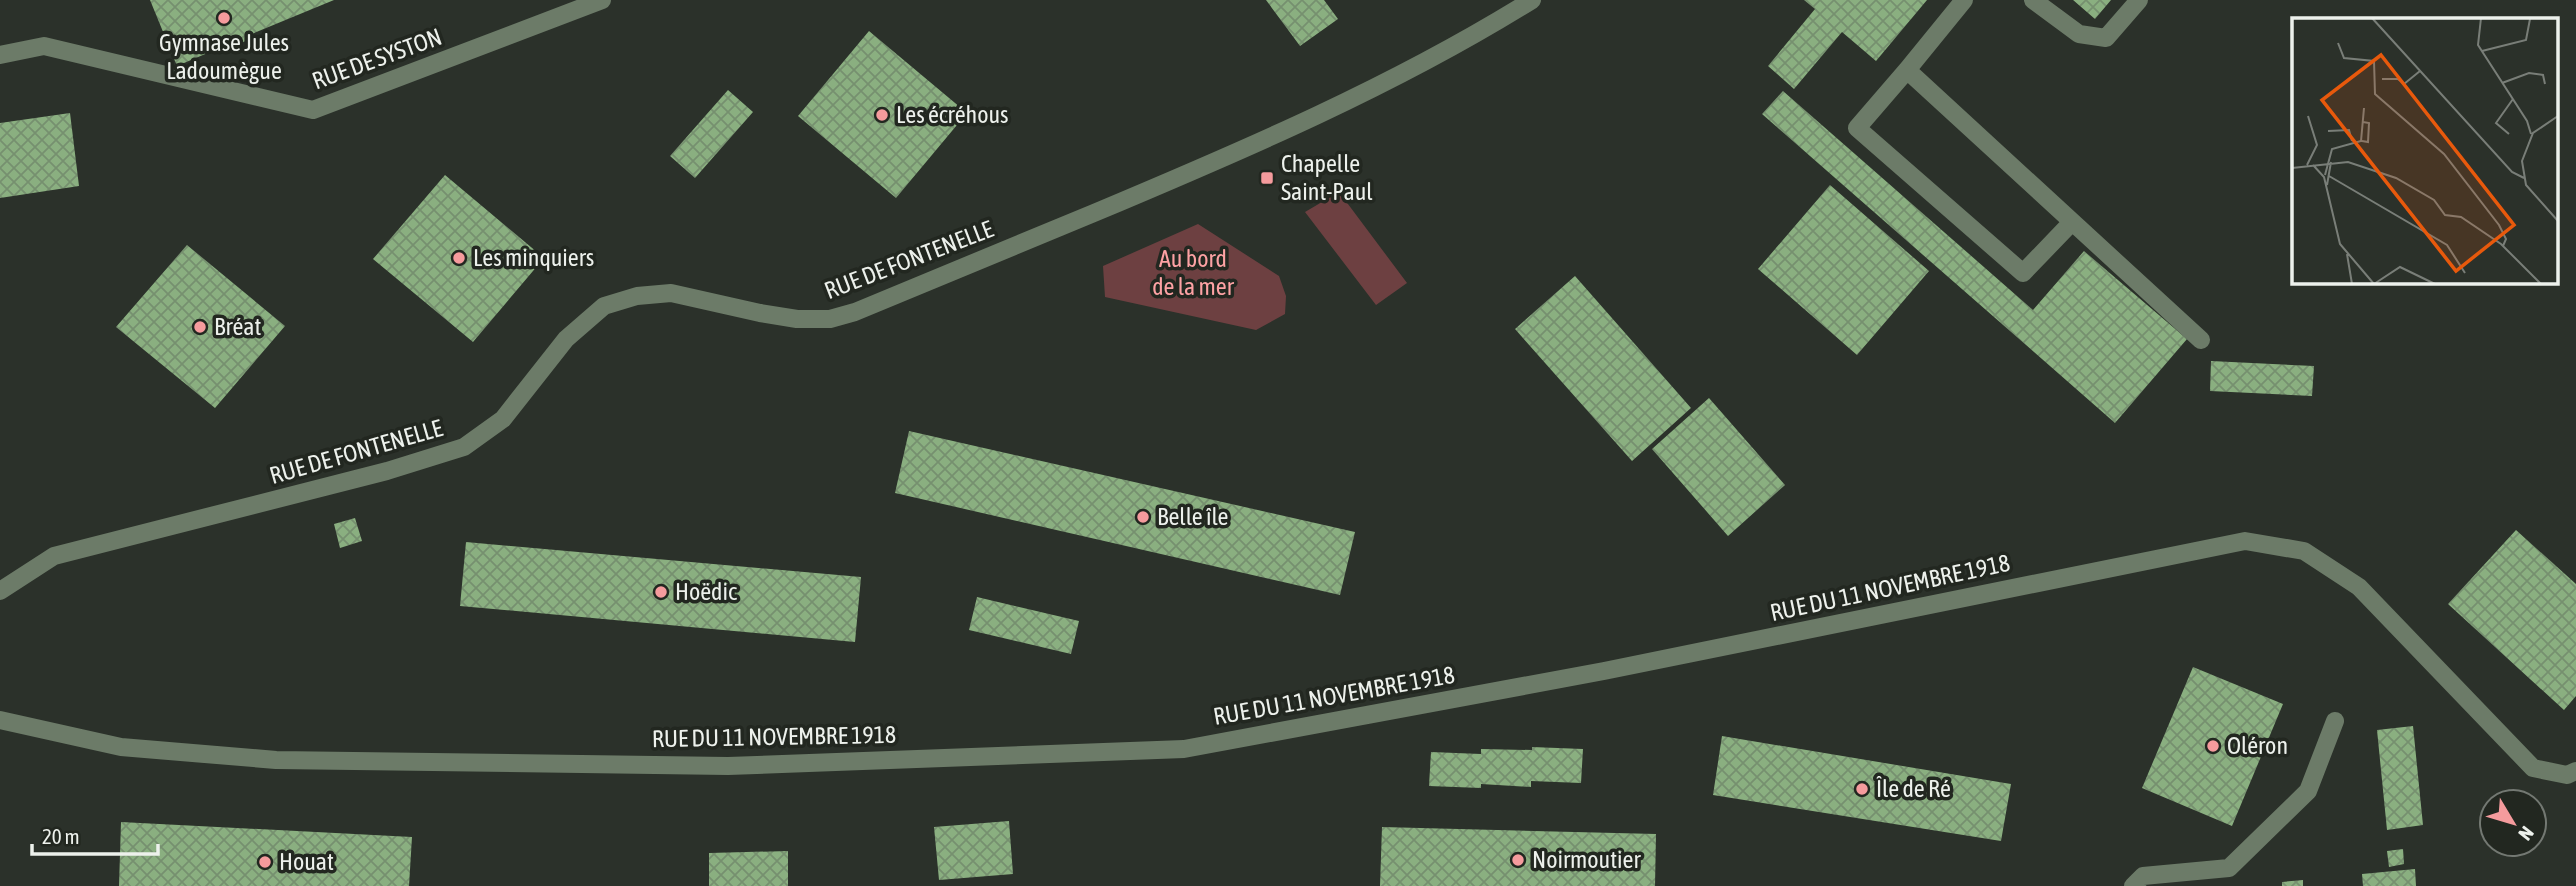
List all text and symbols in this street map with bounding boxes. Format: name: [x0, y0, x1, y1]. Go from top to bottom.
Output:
marker: Gymnase Jules Ladoumègue: [216, 10, 232, 26]
inset map: [2292, 18, 2558, 284]
street label: RUE DE SYSTON: [308, 23, 445, 94]
place label: Gymnase Jules Ladoumègue: [159, 29, 289, 84]
place label: Les écréhous: [896, 101, 1009, 128]
marker: Les écréhous: [874, 107, 890, 123]
place label: Chapelle Saint-Paul: [1281, 150, 1373, 205]
marker: Chapelle Saint-Paul: [1259, 170, 1275, 186]
street label: RUE DE FONTENELLE: [821, 215, 997, 304]
place label: Les minquiers: [473, 244, 594, 271]
park label: Au bord de la mer: [1152, 245, 1235, 300]
marker: Les minquiers: [451, 250, 467, 266]
place label: Bréat: [214, 313, 262, 340]
marker: Bréat: [192, 319, 208, 335]
street label: RUE DE FONTENELLE: [266, 414, 445, 489]
place label: Belle île: [1157, 503, 1228, 530]
marker: Belle île: [1135, 509, 1151, 525]
street label: RUE DU 11 NOVEMBRE 1918: [1768, 549, 2012, 626]
place label: Hoëdic: [675, 578, 737, 605]
marker: Hoëdic: [653, 584, 669, 600]
street label: RUE DU 11 NOVEMBRE 1918: [1211, 661, 1457, 730]
street label: RUE DU 11 NOVEMBRE 1918: [652, 721, 896, 752]
place label: Oléron: [2227, 732, 2288, 759]
marker: Oléron: [2205, 738, 2221, 754]
place label: Île de Ré: [1876, 775, 1951, 802]
marker: Île de Ré: [1854, 781, 1870, 797]
north arrow: [2478, 788, 2548, 858]
scale bar: [32, 812, 158, 856]
text: N: [2514, 822, 2539, 845]
text: 20 m: [42, 824, 80, 848]
place label: Noirmoutier: [1532, 846, 1642, 873]
place label: Houat: [279, 848, 334, 875]
marker: Noirmoutier: [1510, 852, 1526, 868]
marker: Houat: [257, 854, 273, 870]

